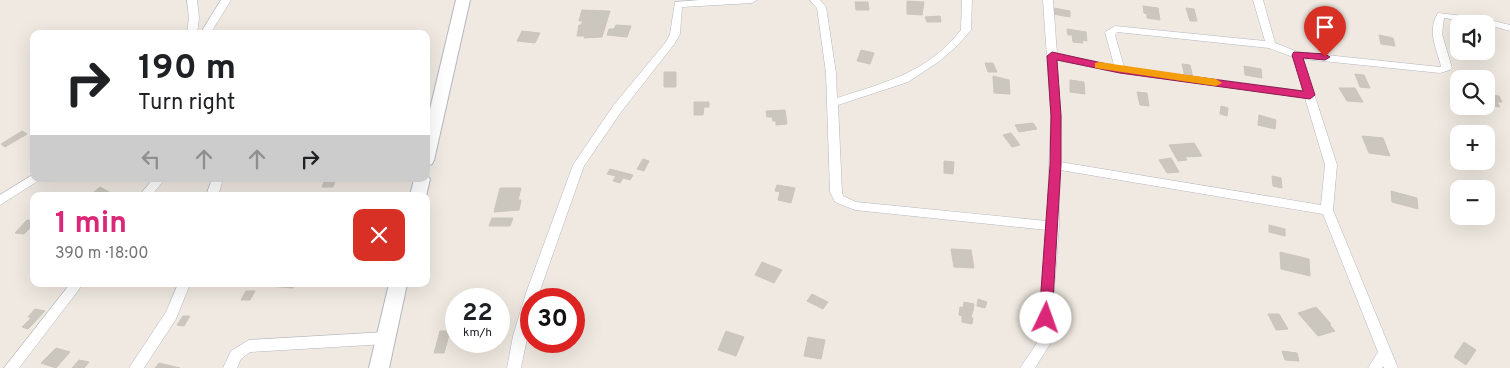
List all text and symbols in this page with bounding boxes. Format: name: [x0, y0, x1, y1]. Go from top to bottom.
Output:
pin: [1304, 6, 1346, 57]
icon: arrive: [1311, 13, 1339, 41]
map controls: [1450, 15, 1495, 225]
button: sound: [1450, 15, 1495, 60]
text: 190 m: [138, 47, 236, 91]
icon: right: [55, 50, 120, 115]
button: search: [1450, 70, 1495, 115]
text: Turn right: [138, 90, 235, 117]
button: +: [1450, 125, 1495, 170]
icon: left: [137, 145, 165, 173]
icon: ahead: [190, 145, 218, 173]
icon: ahead: [243, 145, 271, 173]
icon: right: [296, 145, 324, 173]
button: −: [1450, 180, 1495, 225]
text: 1 min: [55, 206, 127, 243]
button: close: [353, 209, 405, 261]
text: 390 m · 18:00: [55, 244, 149, 264]
speed limit sign: 30: [520, 288, 585, 353]
position arrow: [1019, 291, 1071, 343]
text: 22: [462, 298, 493, 330]
text: km/h: [463, 325, 492, 341]

